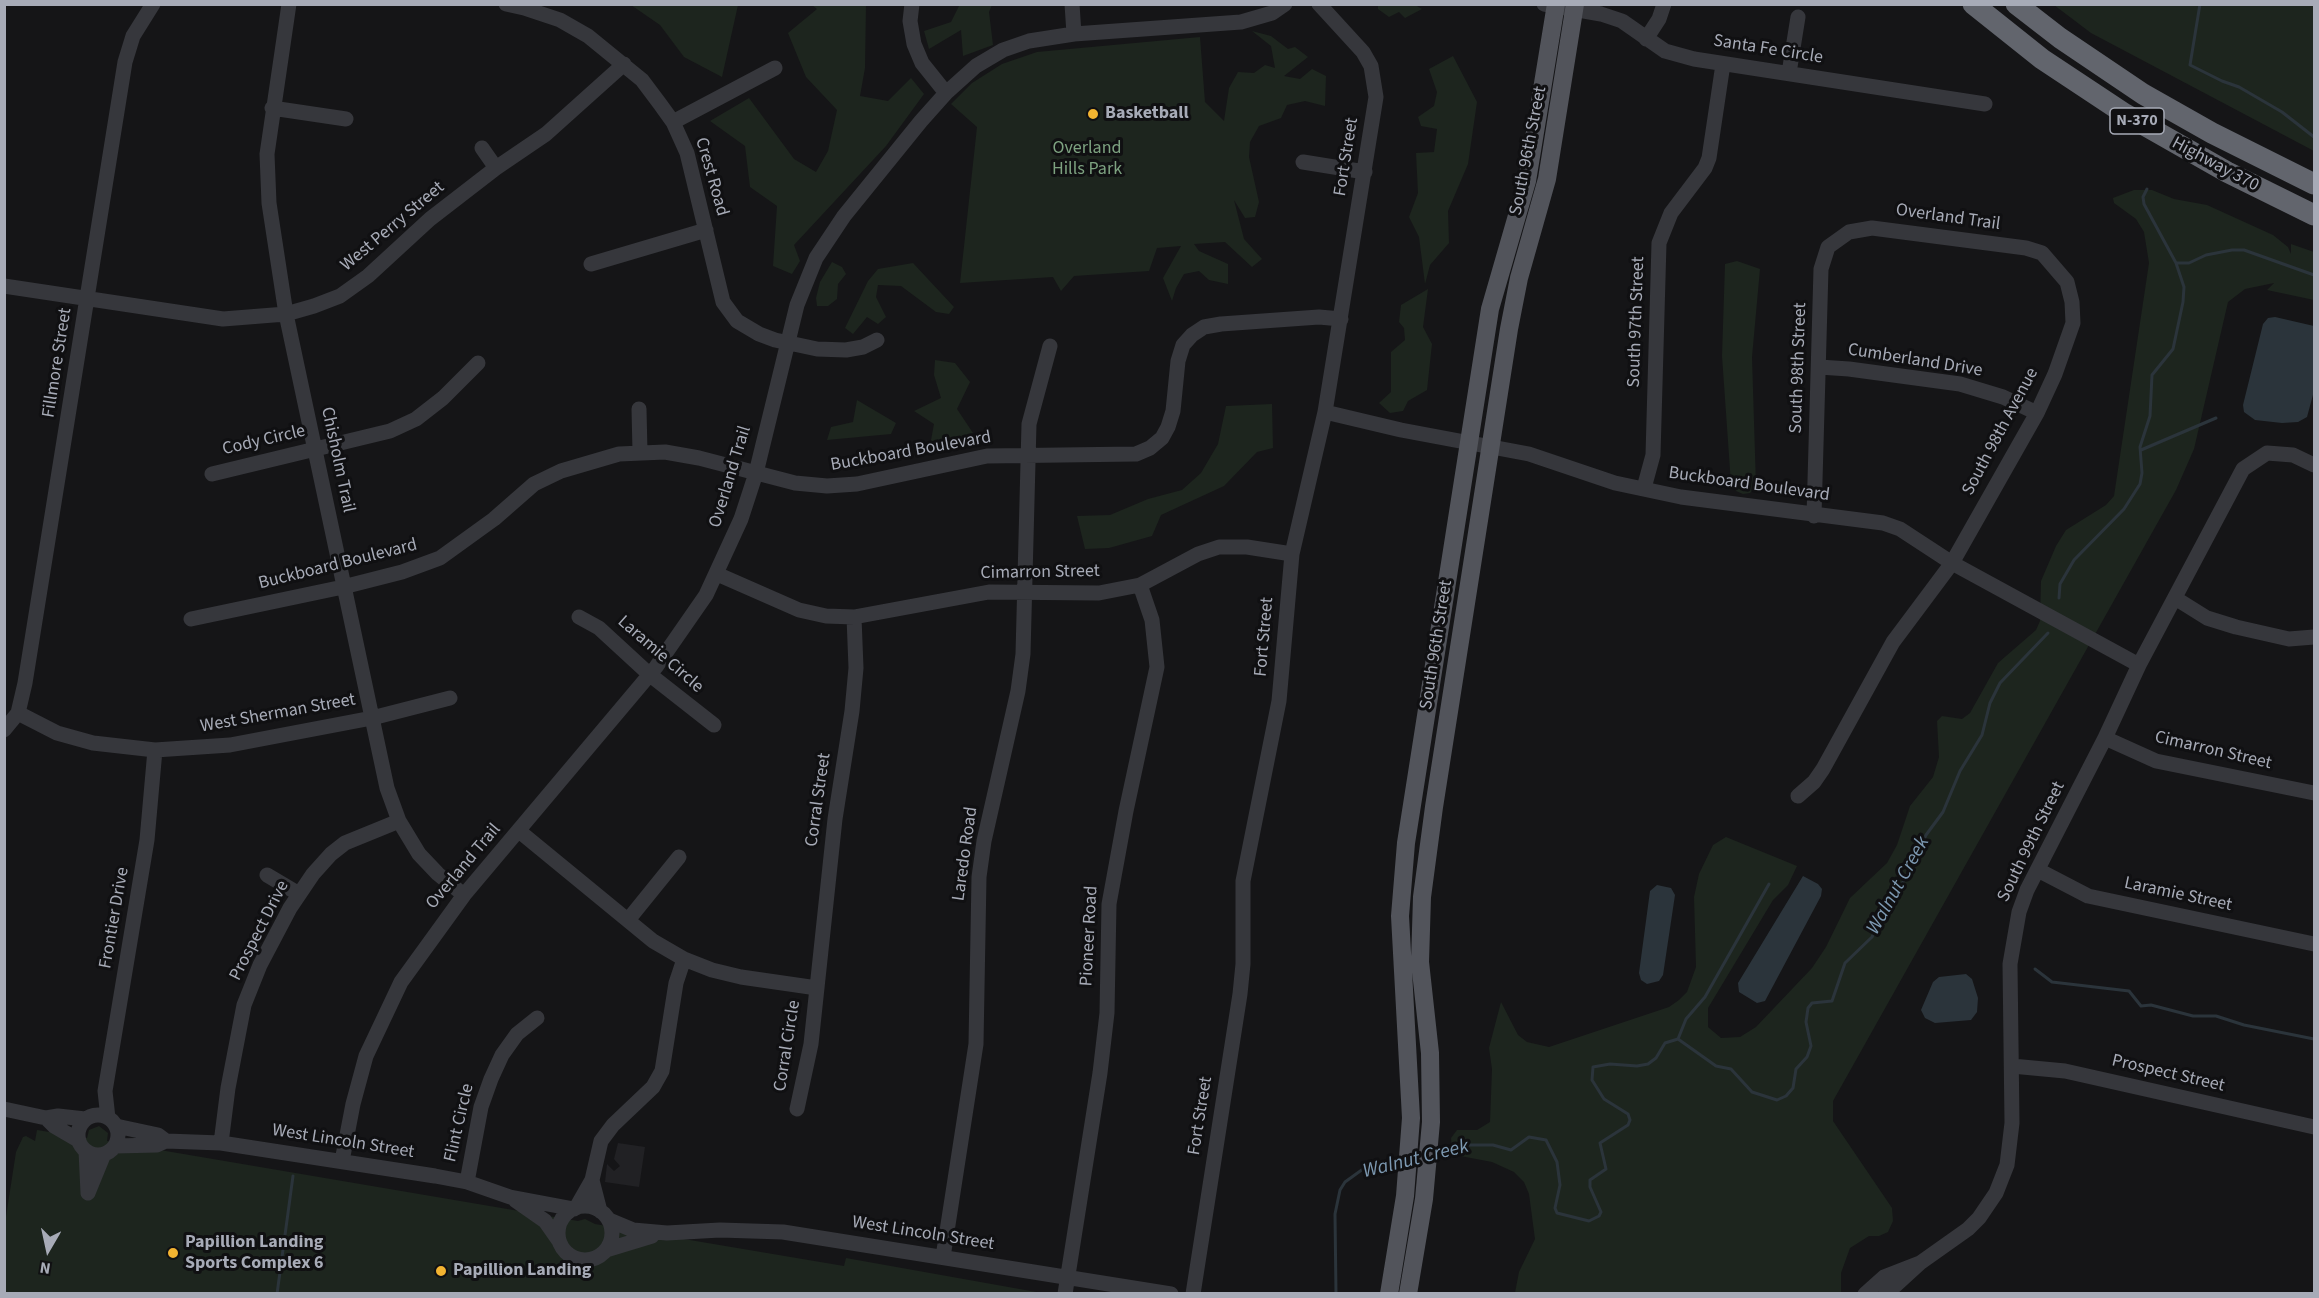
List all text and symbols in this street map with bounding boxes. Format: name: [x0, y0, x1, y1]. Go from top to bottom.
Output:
street label: Santa Fe Circle: [1712, 31, 1824, 69]
street label: South 96th Street: [1506, 85, 1552, 217]
place label: Basketball: [1105, 103, 1189, 125]
marker: Basketball: [1086, 107, 1100, 121]
road number: N-370: [2110, 108, 2164, 134]
street label: Fort Street: [1330, 116, 1364, 198]
street label: Highway 370: [2168, 133, 2262, 197]
street label: Crest Road: [689, 135, 733, 219]
park label: Overland Hills Park: [1052, 138, 1122, 180]
street label: West Perry Street: [337, 177, 449, 277]
street label: Overland Trail: [1894, 200, 2002, 236]
street label: South 97th Street: [1624, 256, 1650, 388]
street label: South 98th Street: [1786, 302, 1812, 434]
street label: Fillmore Street: [39, 307, 77, 419]
street label: Cumberland Drive: [1846, 340, 1984, 382]
street label: South 98th Avenue: [1958, 364, 2044, 500]
street label: Chisholm Trail: [315, 405, 359, 515]
street label: Cody Circle: [220, 421, 308, 461]
street label: Overland Trail: [705, 423, 757, 531]
street label: Buckboard Boulevard: [829, 427, 993, 477]
street label: Buckboard Boulevard: [1667, 463, 1831, 507]
street label: Buckboard Boulevard: [257, 535, 419, 595]
street label: Cimarron Street: [980, 561, 1100, 585]
street label: South 96th Street: [1416, 579, 1458, 711]
street label: Fort Street: [1251, 596, 1279, 678]
street label: Laramie Circle: [613, 612, 707, 698]
street label: West Sherman Street: [199, 690, 357, 738]
street label: Cimarron Street: [2152, 727, 2274, 775]
street label: Corral Street: [802, 752, 836, 848]
street label: South 99th Street: [1994, 778, 2070, 906]
street label: Laredo Road: [949, 806, 983, 902]
street label: Overland Trail: [422, 820, 506, 914]
water label: Walnut Creek: [1862, 833, 1936, 939]
street label: Frontier Drive: [95, 866, 135, 970]
street label: Laramie Street: [2122, 873, 2234, 917]
street label: Prospect Drive: [226, 877, 294, 985]
street label: Pioneer Road: [1077, 885, 1103, 987]
street label: Corral Circle: [770, 999, 806, 1093]
street label: Prospect Street: [2109, 1051, 2227, 1097]
street label: Fort Street: [1184, 1075, 1218, 1157]
street label: Flint Circle: [440, 1082, 480, 1164]
street label: West Lincoln Street: [270, 1120, 416, 1164]
water label: Walnut Creek: [1360, 1135, 1472, 1185]
street label: West Lincoln Street: [850, 1212, 996, 1256]
north arrow: [18, 1220, 78, 1280]
place label: Papillion Landing Sports Complex 6: [185, 1232, 324, 1274]
marker: Papillion Landing Sports Complex 6: [166, 1246, 180, 1260]
text: N: [38, 1256, 52, 1279]
place label: Papillion Landing: [453, 1260, 591, 1282]
marker: Papillion Landing: [434, 1264, 448, 1278]

